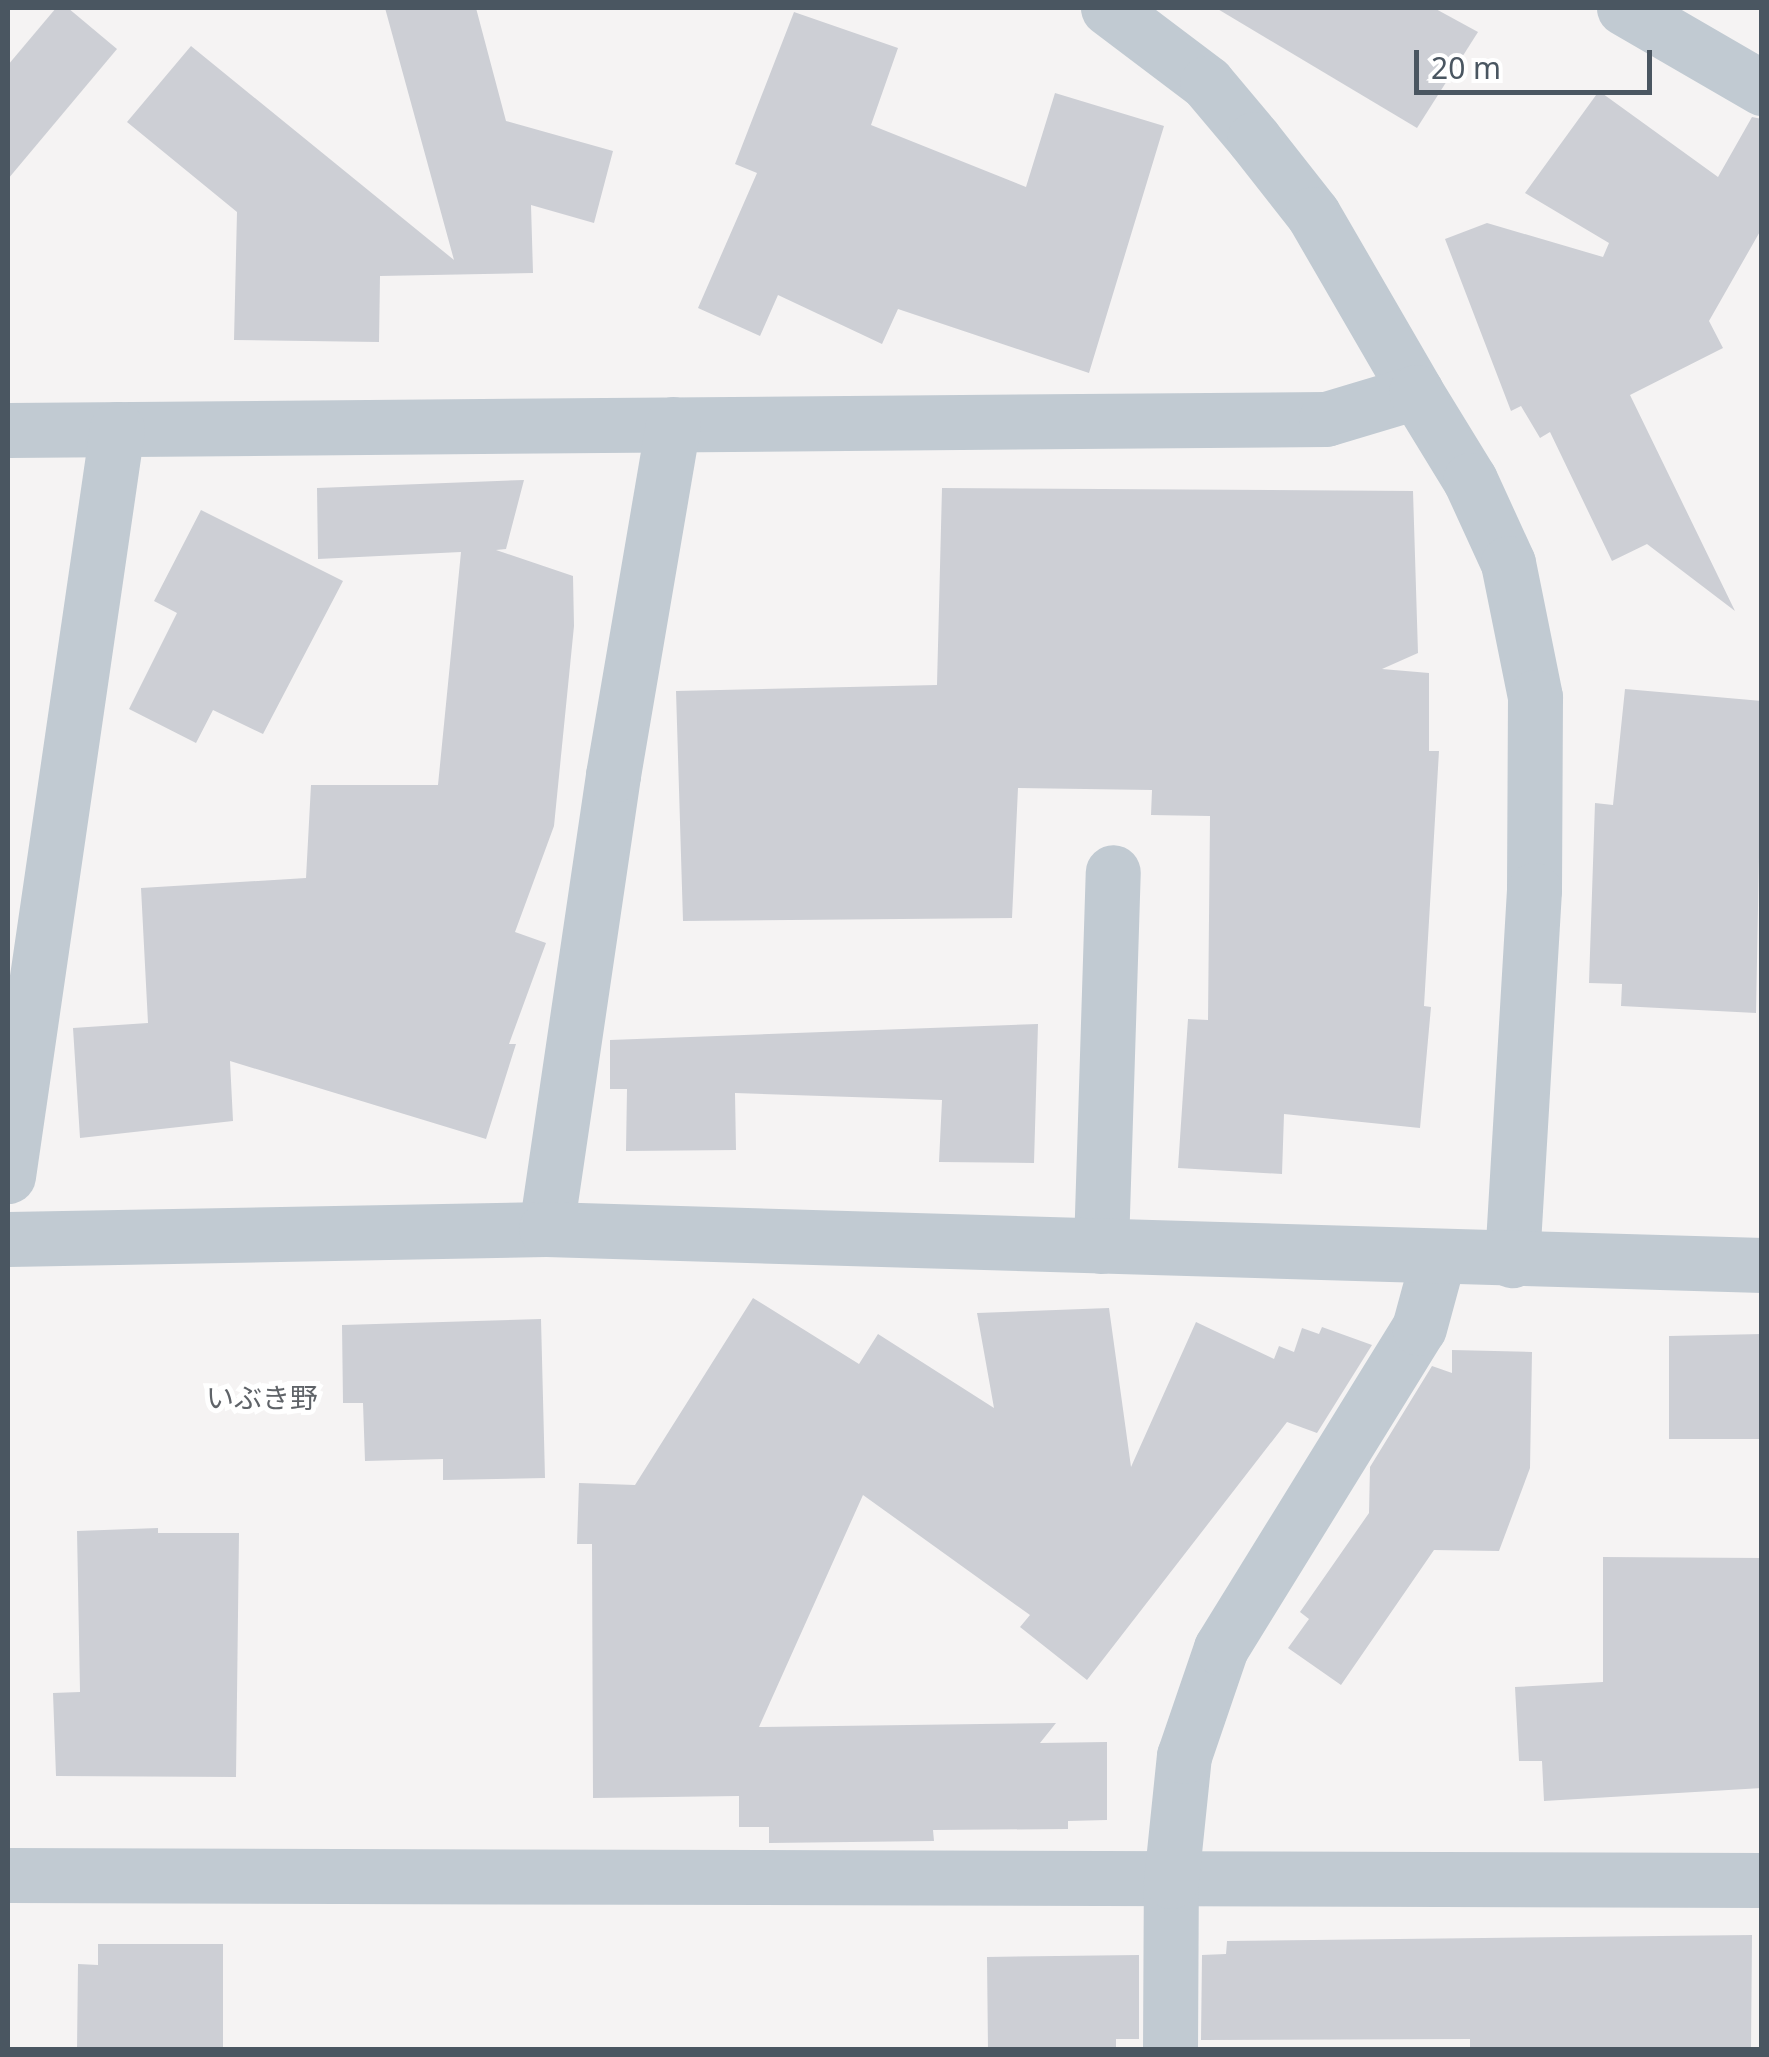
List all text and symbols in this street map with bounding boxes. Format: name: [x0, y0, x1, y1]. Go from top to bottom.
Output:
scale bar: [1419, 30, 1656, 92]
text: 20 m: [1431, 47, 1501, 88]
district label: いぶき野: [206, 1380, 318, 1414]

